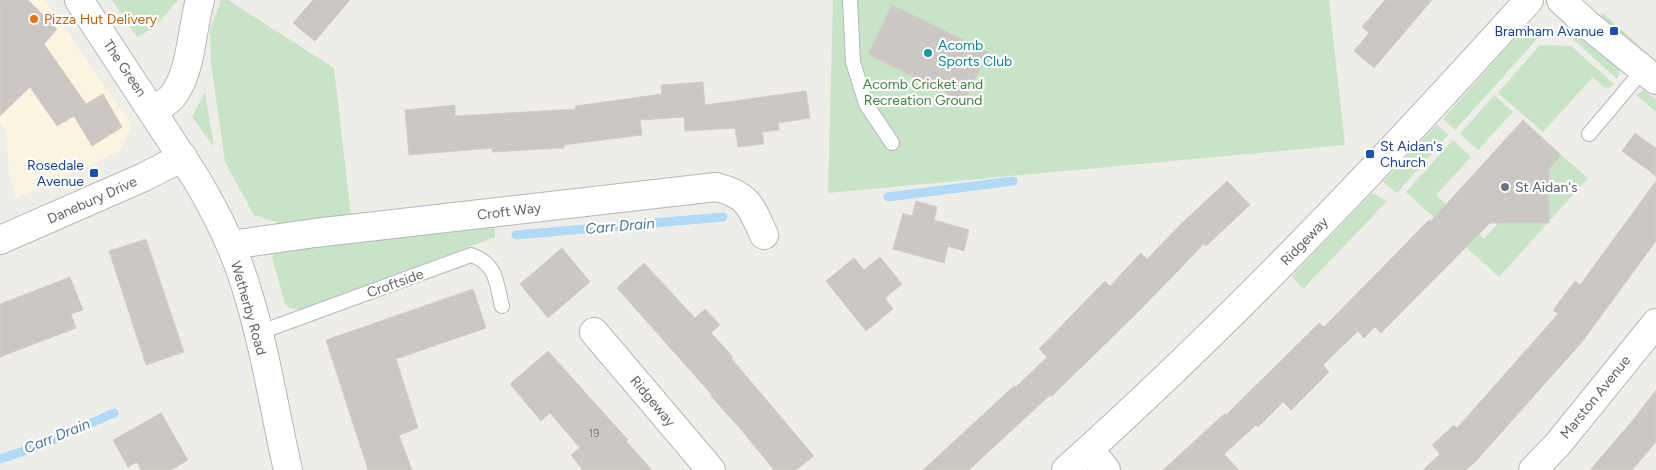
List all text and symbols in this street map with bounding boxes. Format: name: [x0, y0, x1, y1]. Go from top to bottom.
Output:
place label: Pizza Hut Delivery: [44, 11, 158, 28]
marker: Pizza Hut Delivery: [28, 13, 40, 25]
place label: Bramham Avanue: [1494, 23, 1604, 40]
marker: Bramham Avanue: [1608, 25, 1620, 37]
street label: The Green: [99, 37, 150, 100]
place label: Acomb Sports Club: [938, 37, 1012, 70]
marker: Acomb Sports Club: [922, 47, 934, 59]
park label: Acomb Cricket and Recreation Ground: [863, 76, 983, 109]
place label: St Aidan's Church: [1380, 138, 1443, 171]
marker: St Aidan's Church: [1364, 148, 1376, 160]
place label: Rosedale Avenue: [27, 157, 84, 190]
marker: Rosedale Avenue: [88, 167, 100, 179]
street label: Danebury Drive: [45, 173, 140, 228]
place label: St Aidan's: [1515, 179, 1578, 196]
marker: St Aidan's: [1499, 181, 1511, 193]
street label: Croft Way: [476, 199, 543, 224]
street label: Ridgeway: [1277, 213, 1332, 269]
water label: Carr Drain: [585, 214, 655, 238]
street label: Wetherby Road: [227, 259, 270, 357]
street label: Croftside: [365, 265, 426, 302]
street label: Marston Avenue: [1557, 352, 1634, 442]
street label: Ridgeway: [626, 372, 679, 431]
water label: Carr Drain: [21, 415, 93, 457]
house number: 19: [589, 427, 599, 440]

